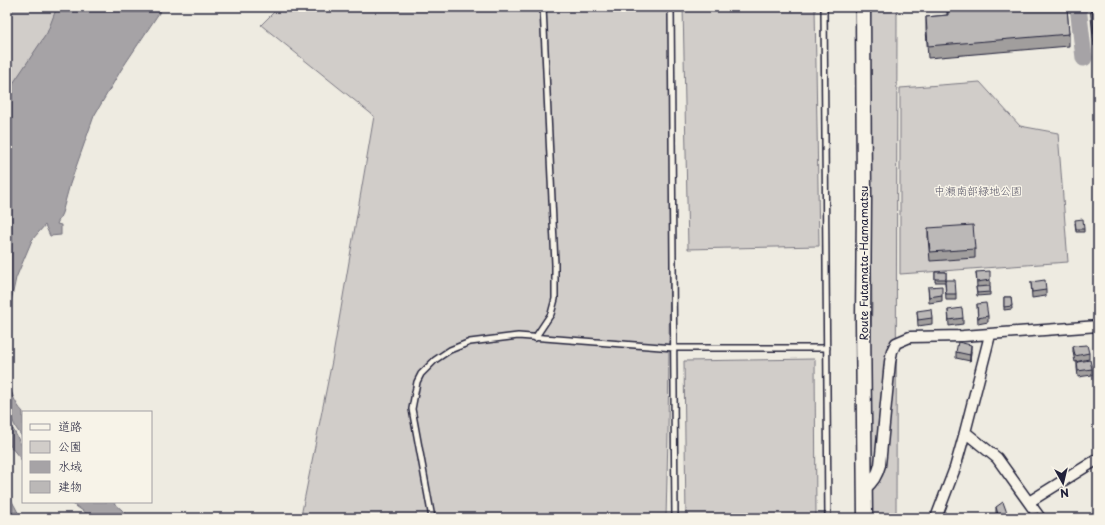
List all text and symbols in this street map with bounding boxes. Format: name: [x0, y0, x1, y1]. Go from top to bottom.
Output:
park label: 中瀬南部緑地公園: [934, 182, 1022, 199]
street label: Route Futamata-Hamamatsu: [855, 186, 872, 340]
legend: [22, 411, 152, 503]
text: 道路: [58, 417, 82, 435]
text: 公園: [58, 437, 82, 455]
text: 水域: [58, 457, 82, 475]
north arrow: [1043, 463, 1083, 503]
text: 建物: [58, 477, 82, 495]
text: N: [1059, 484, 1070, 502]

